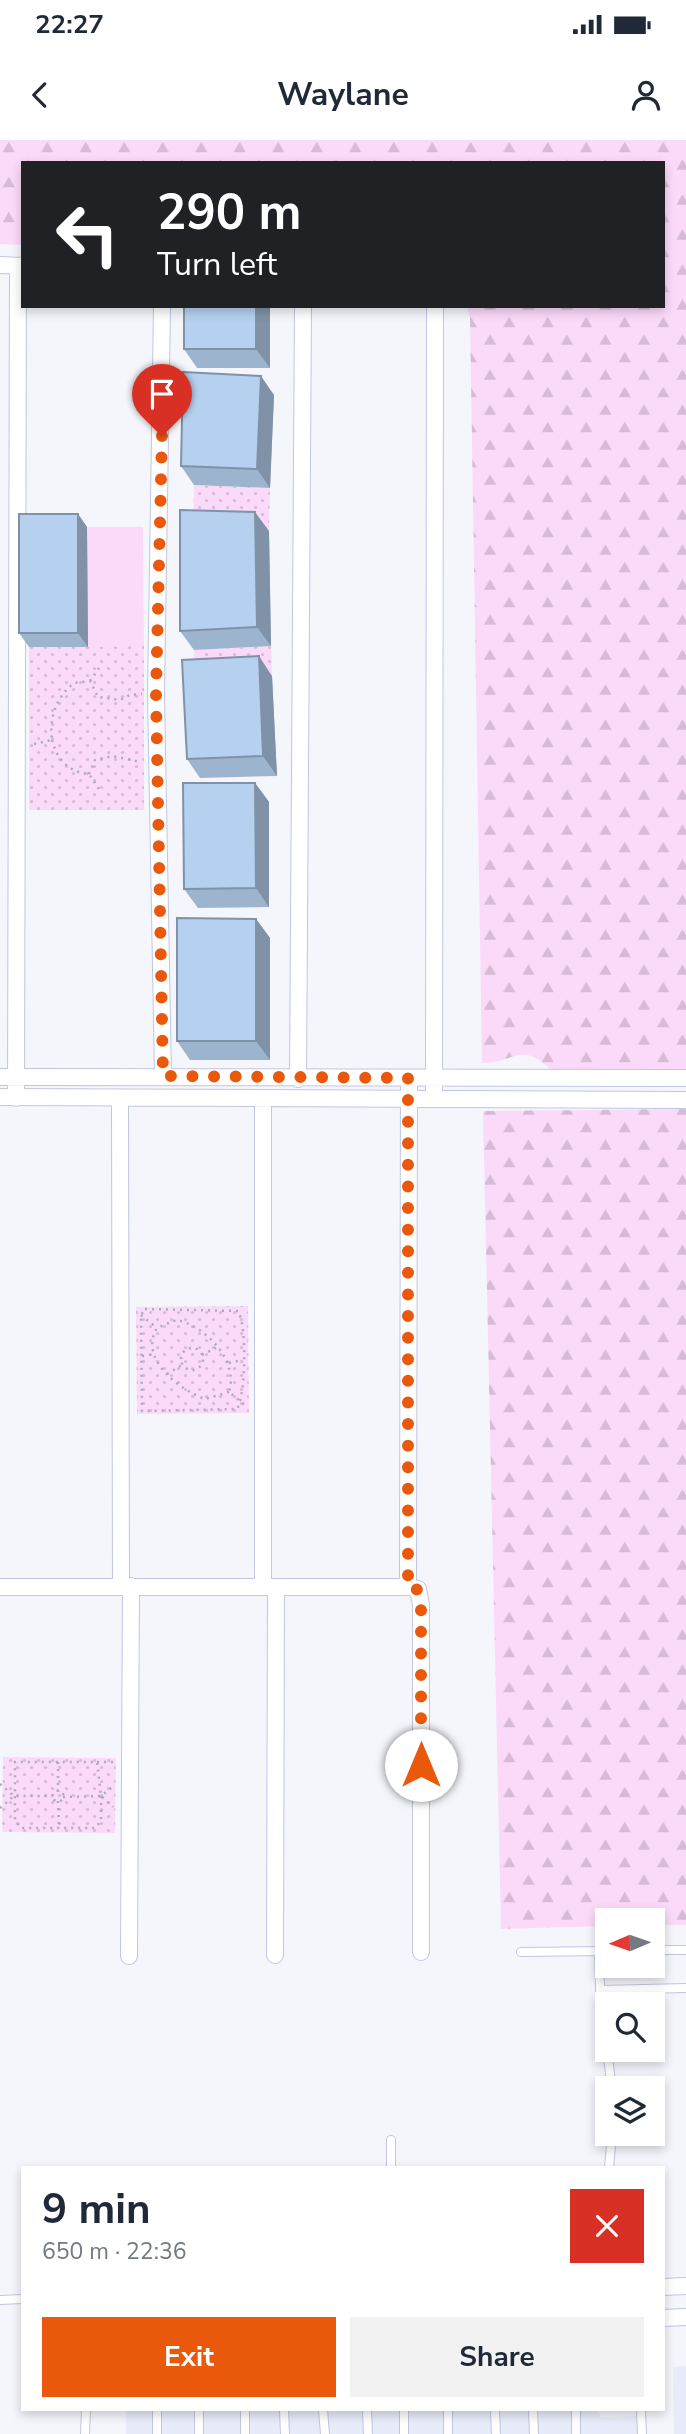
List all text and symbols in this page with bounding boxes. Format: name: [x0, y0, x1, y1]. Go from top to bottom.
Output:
text: 22:27: [35, 7, 104, 42]
text: Waylane: [277, 73, 409, 116]
icon: back: [21, 76, 59, 114]
icon: person: [627, 76, 665, 114]
text: 290 m: [157, 179, 301, 246]
icon: left: [42, 189, 133, 280]
text: Turn left: [157, 243, 277, 286]
pin: [132, 364, 192, 436]
icon: arrive: [143, 375, 181, 413]
position arrow: [384, 1728, 458, 1802]
north arrow: [595, 1908, 665, 1978]
map controls: [595, 1908, 665, 2146]
button: search: [595, 1992, 665, 2062]
button: layers: [595, 2076, 665, 2146]
text: 9 min: [42, 2181, 151, 2238]
button: close: [570, 2189, 644, 2263]
text: 650 m · 22:36: [42, 2236, 187, 2267]
button: Exit: [42, 2317, 336, 2397]
button: Share: [350, 2317, 644, 2397]

